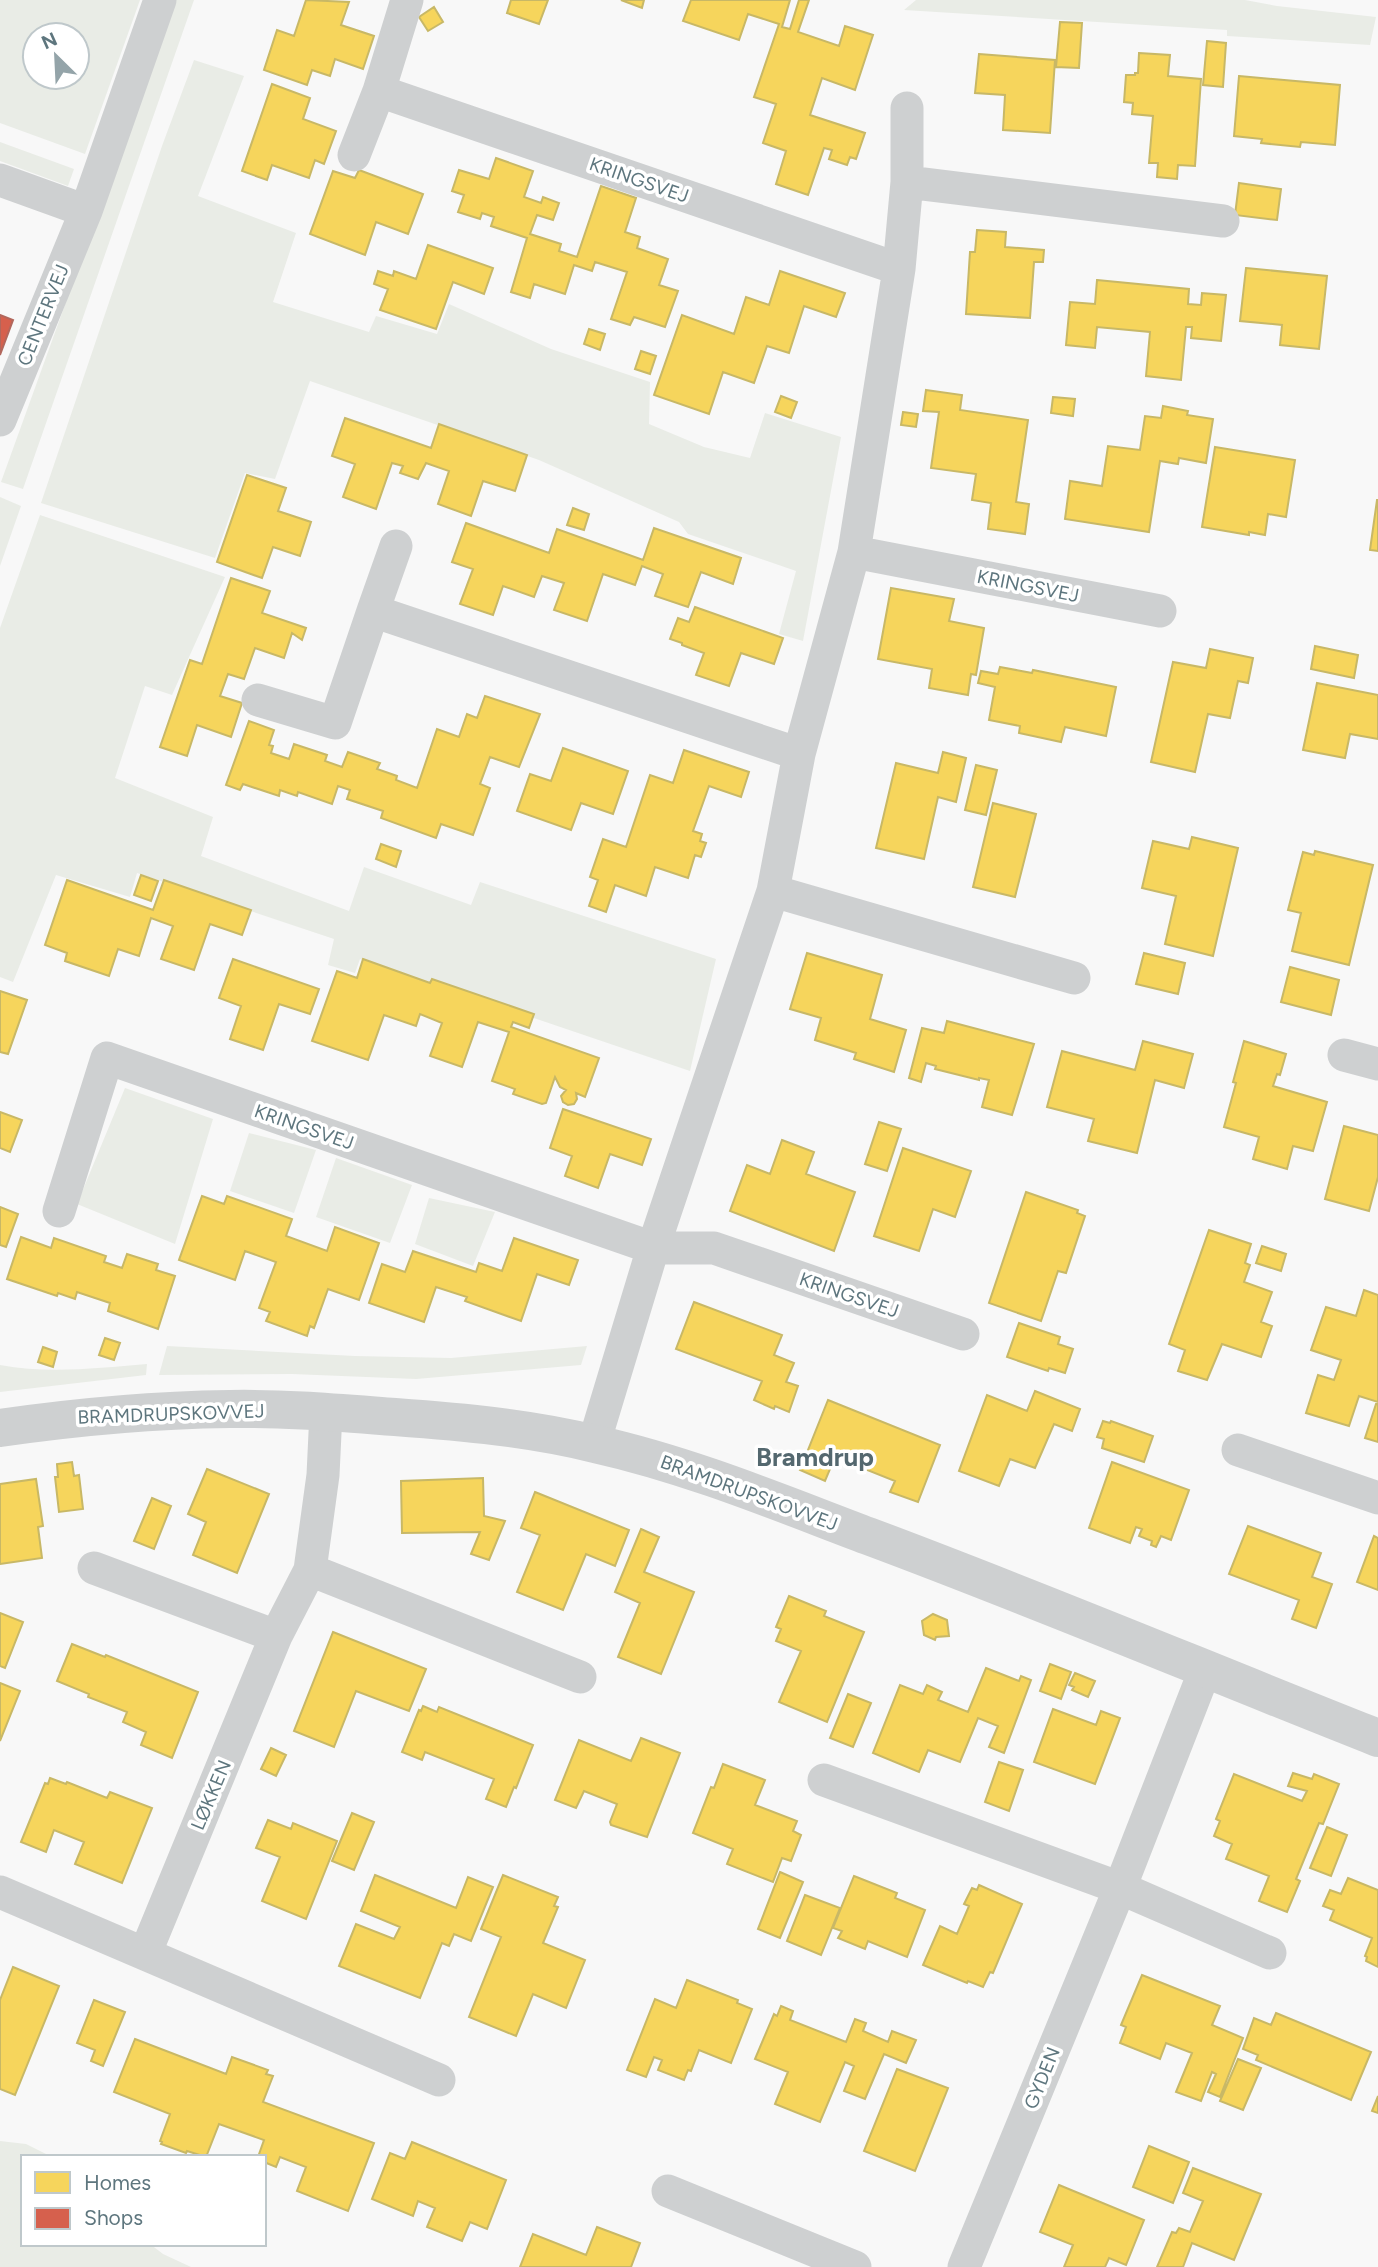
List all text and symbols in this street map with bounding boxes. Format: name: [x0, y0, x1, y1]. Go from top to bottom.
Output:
north arrow: [21, 21, 91, 91]
text: N: [38, 27, 61, 54]
street label: KRINGSVEJ: [586, 152, 692, 208]
street label: CENTERVEJ: [12, 261, 74, 369]
street label: KRINGSVEJ: [975, 565, 1081, 607]
street label: KRINGSVEJ: [251, 1099, 357, 1155]
street label: KRINGSVEJ: [796, 1267, 902, 1323]
street label: BRAMDRUPSKOVVEJ: [77, 1399, 265, 1429]
district label: Bramdrup: [756, 1441, 874, 1473]
street label: BRAMDRUPSKOVVEJ: [657, 1450, 841, 1536]
street label: LØKKEN: [186, 1756, 236, 1834]
street label: GYDEN: [1019, 2044, 1065, 2112]
legend: [21, 2155, 266, 2246]
text: Homes: [84, 2170, 151, 2195]
text: Shops: [84, 2205, 143, 2230]

